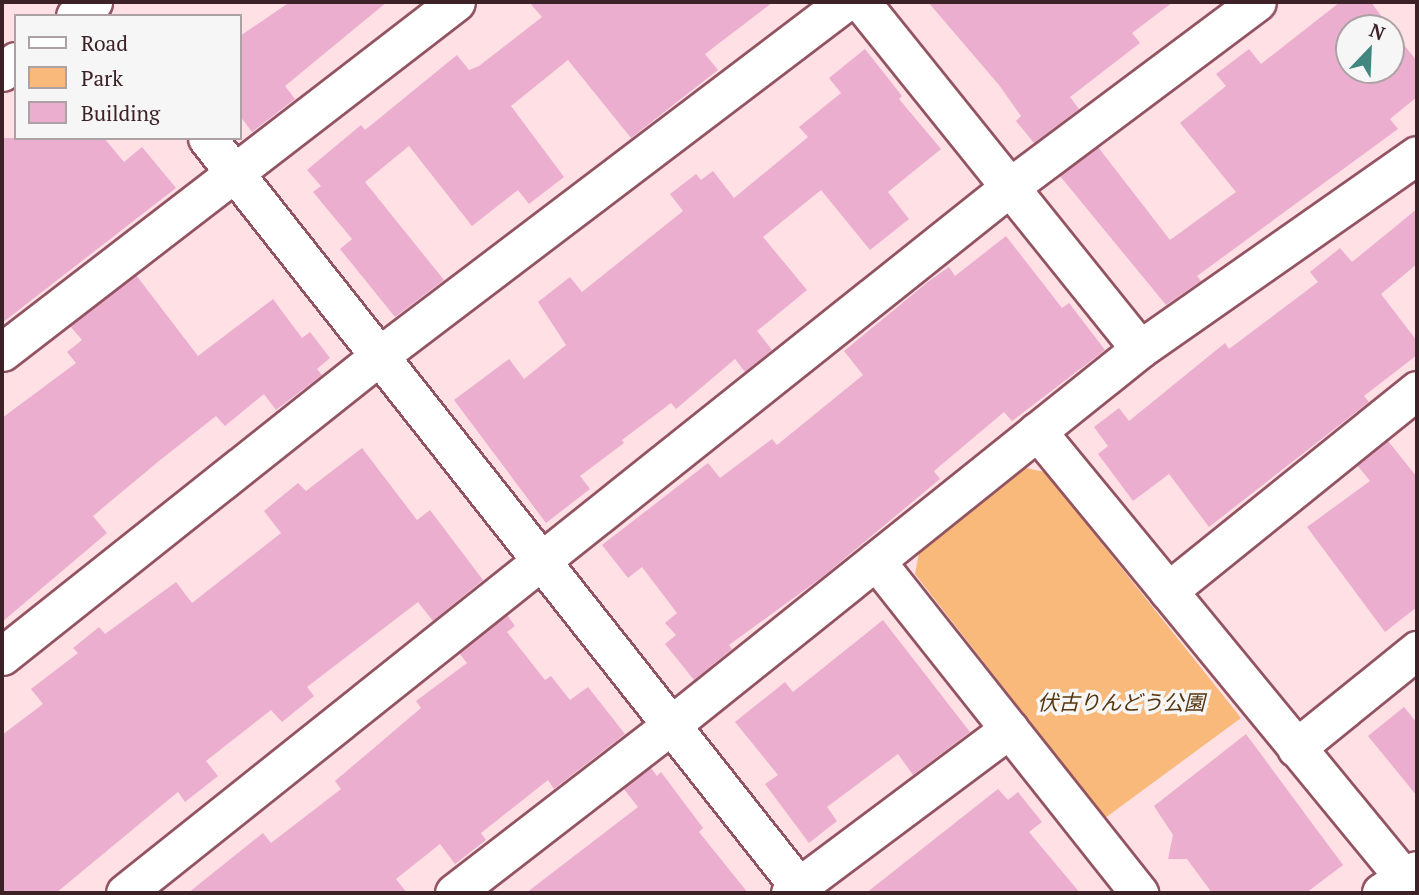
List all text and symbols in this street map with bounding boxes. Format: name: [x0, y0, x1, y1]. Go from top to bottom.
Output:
legend: [14, 14, 242, 140]
north arrow: [1335, 14, 1405, 84]
text: N: [1366, 17, 1389, 45]
text: Road: [81, 29, 128, 57]
text: Park: [81, 64, 123, 92]
text: Building: [81, 99, 160, 127]
park label: 伏古りんどう公園: [1037, 689, 1205, 715]

